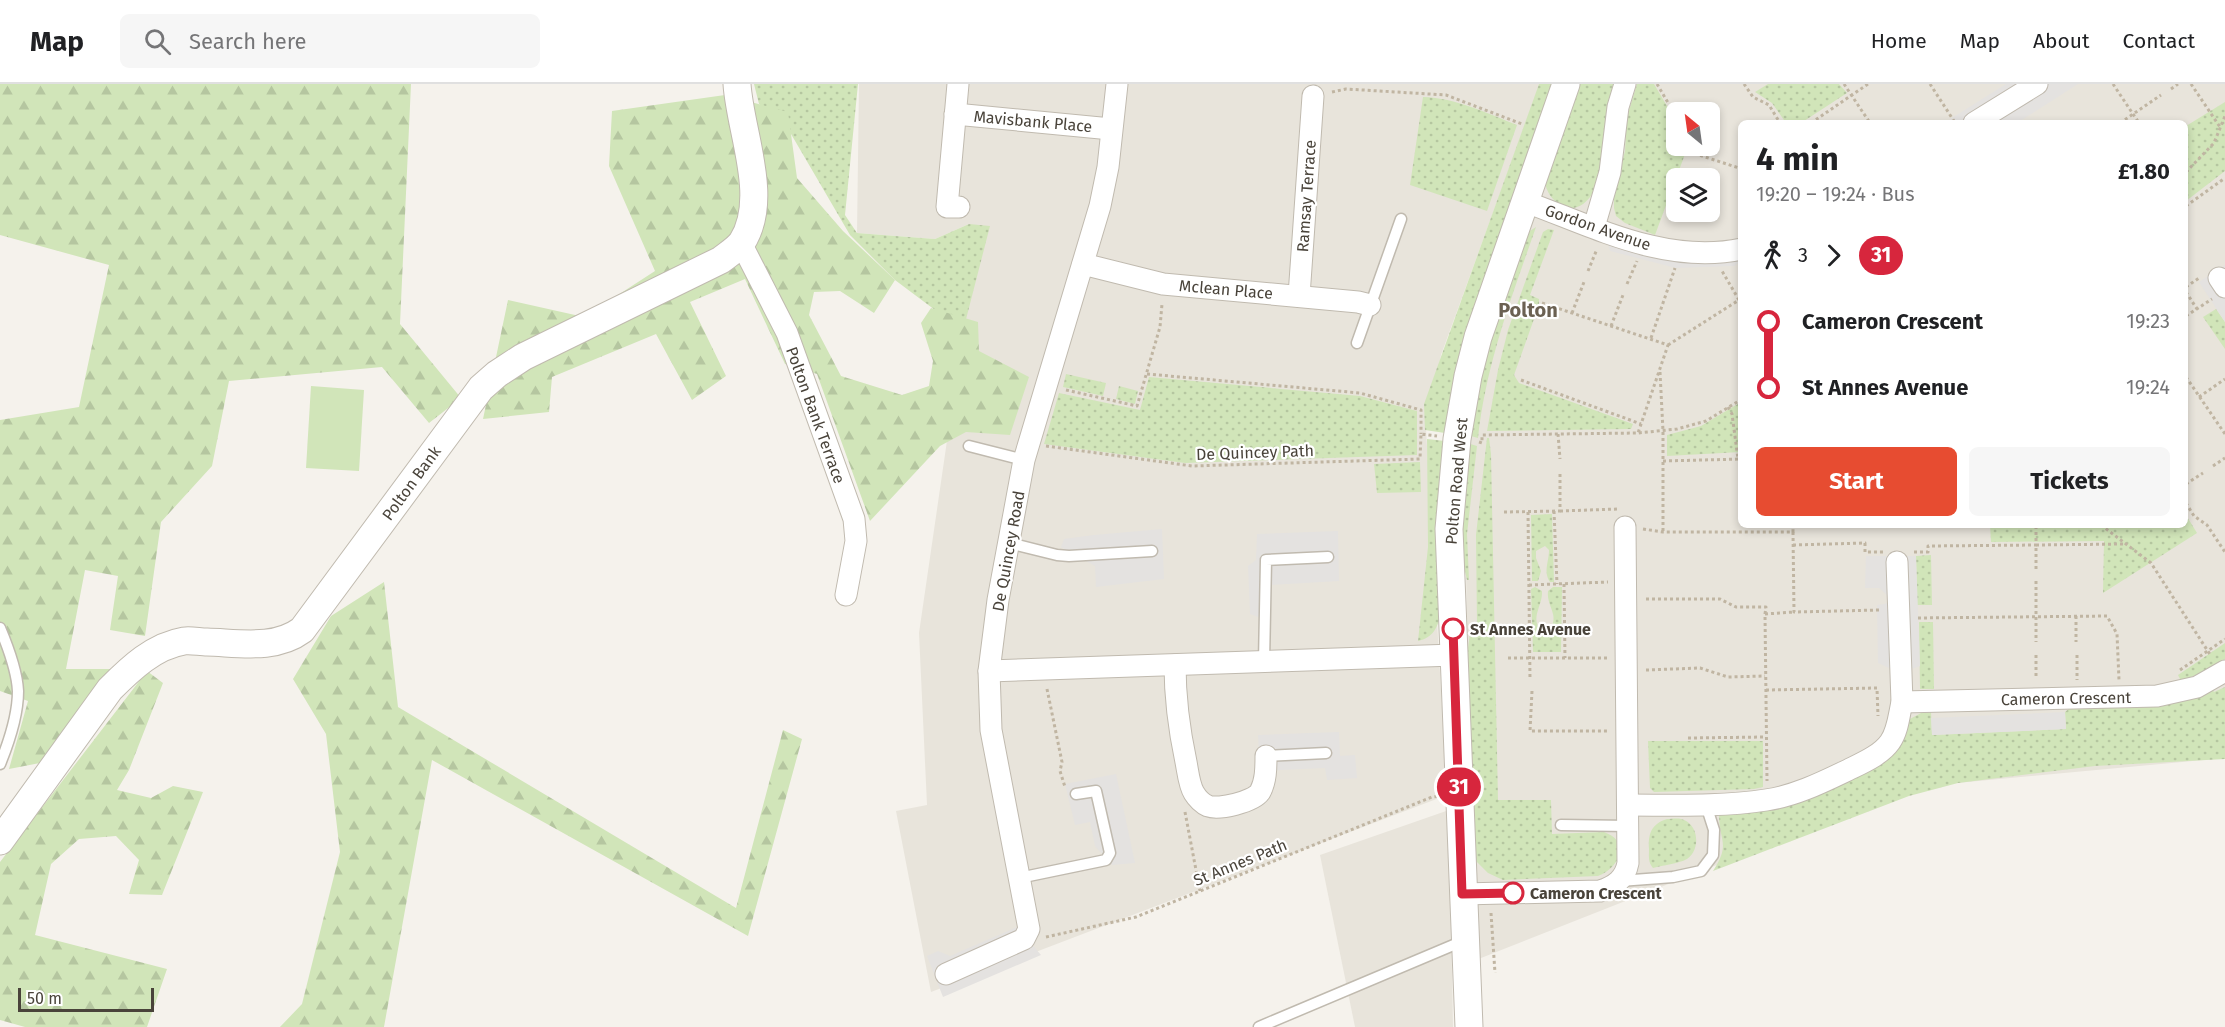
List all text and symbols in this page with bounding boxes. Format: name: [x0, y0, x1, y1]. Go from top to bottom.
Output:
search box: [120, 14, 540, 68]
text: Map: [30, 25, 84, 58]
icon: search: [141, 25, 174, 58]
text: Search here: [189, 28, 307, 55]
text: Home: [1871, 28, 1927, 54]
text: Map: [1960, 28, 2000, 54]
text: About: [2033, 28, 2090, 54]
text: Contact: [2123, 28, 2195, 54]
north arrow: [1666, 102, 1720, 156]
map controls: [1666, 102, 1720, 222]
street label: Mavisbank Place: [973, 107, 1093, 136]
street label: Ramsay Terrace: [1293, 139, 1320, 253]
text: 4 min: [1756, 139, 1839, 179]
text: £1.80: [2118, 158, 2170, 185]
button: layers: [1666, 168, 1720, 222]
text: 19:20 – 19:24 · Bus: [1756, 182, 1915, 206]
street label: Gordon Avenue: [1542, 200, 1653, 254]
icon: walk: [1756, 239, 1789, 272]
icon: forward: [1817, 239, 1850, 272]
text: 31: [1871, 242, 1891, 268]
text: 3: [1798, 243, 1808, 267]
street label: Mclean Place: [1178, 276, 1274, 303]
district label: Polton: [1498, 298, 1558, 322]
text: Cameron Crescent: [1802, 308, 1983, 335]
text: 19:23: [2126, 309, 2170, 333]
street label: Polton Bank Terrace: [782, 344, 849, 486]
text: St Annes Avenue: [1802, 374, 1968, 401]
text: 19:24: [2126, 375, 2170, 399]
street label: Polton Road West: [1441, 416, 1472, 545]
street label: De Quincey Path: [1196, 441, 1314, 464]
street label: Polton Bank: [378, 442, 445, 524]
button: Start: [1756, 447, 1957, 516]
button: Tickets: [1969, 447, 2170, 516]
street label: De Quincey Road: [988, 489, 1028, 613]
marker: St Annes Avenue: [1442, 618, 1464, 640]
place label: St Annes Avenue: [1470, 620, 1591, 639]
street label: Cameron Crescent: [2001, 688, 2132, 709]
line badge: 31: [1432, 768, 1486, 806]
text: 31: [1449, 774, 1469, 800]
street label: St Annes Path: [1191, 835, 1290, 890]
marker: Cameron Crescent: [1502, 882, 1524, 904]
place label: Cameron Crescent: [1530, 884, 1662, 903]
scale bar: [18, 985, 154, 1012]
text: 50 m: [27, 989, 62, 1008]

